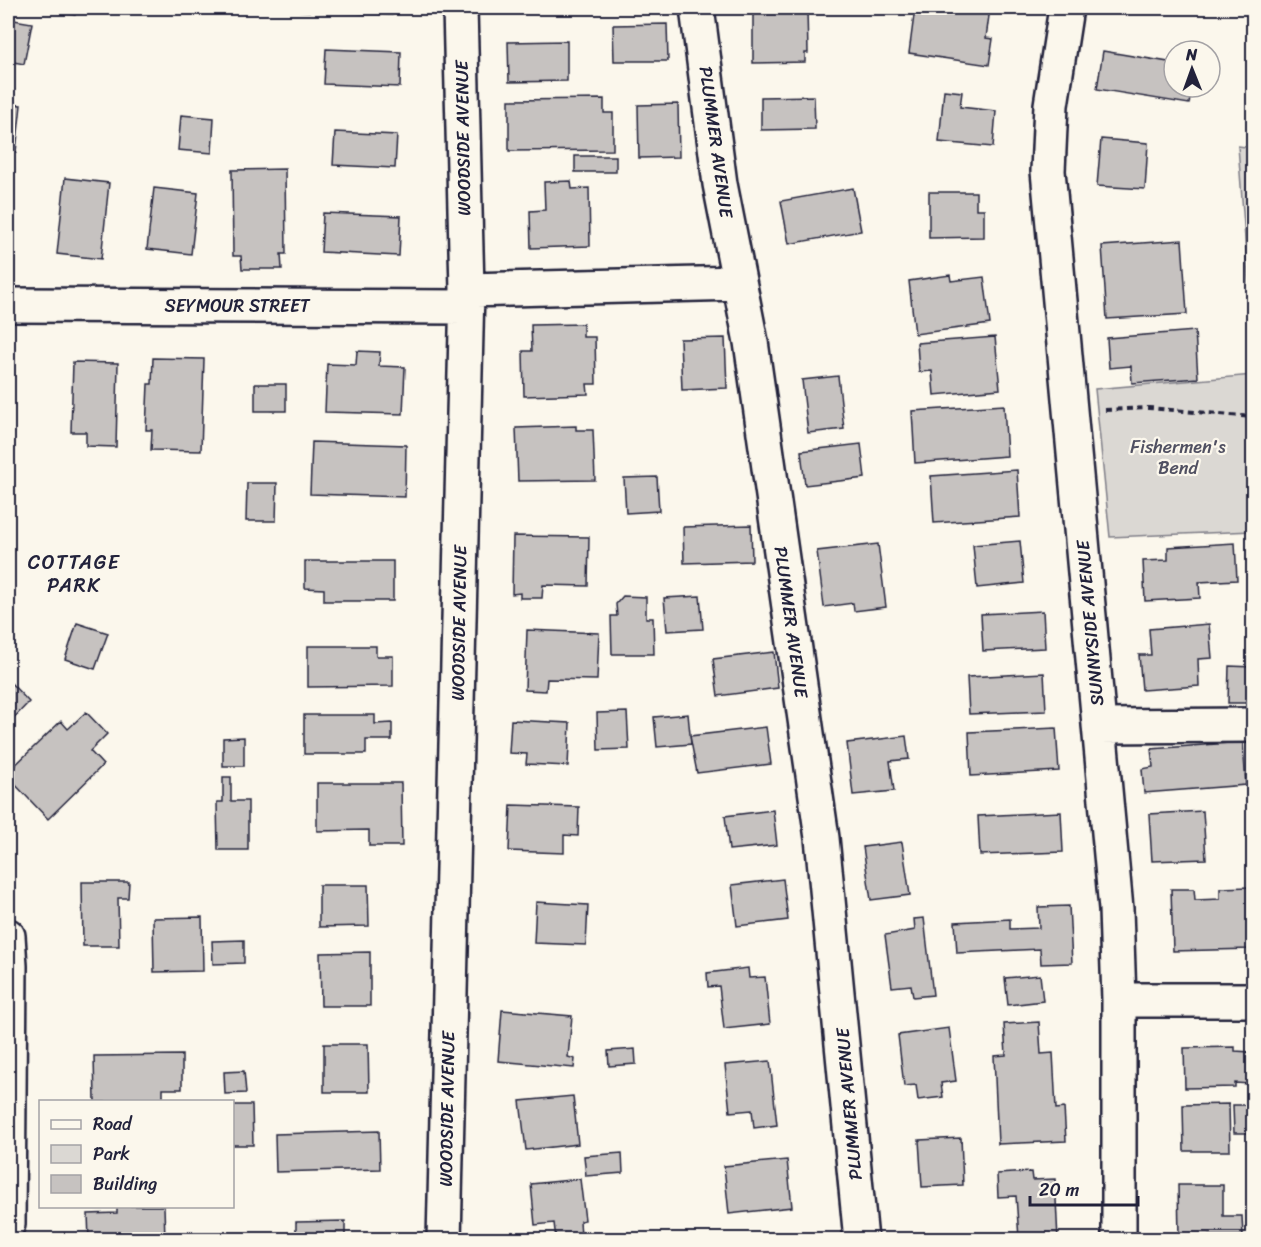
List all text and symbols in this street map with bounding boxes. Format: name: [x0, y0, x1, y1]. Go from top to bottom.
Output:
north arrow: [1162, 39, 1222, 99]
text: N: [1185, 40, 1198, 69]
street label: WOODSIDE AVENUE: [446, 59, 480, 216]
street label: PLUMMER AVENUE: [690, 64, 743, 221]
street label: SEYMOUR STREET: [164, 290, 311, 322]
park label: Fishermen's Bend: [1130, 431, 1226, 484]
street label: SUNNYSIDE AVENUE: [1067, 538, 1113, 707]
street label: WOODSIDE AVENUE: [442, 544, 476, 701]
street label: PLUMMER AVENUE: [765, 544, 818, 701]
district label: COTTAGE PARK: [28, 545, 121, 603]
street label: PLUMMER AVENUE: [826, 1026, 872, 1181]
street label: WOODSIDE AVENUE: [430, 1030, 464, 1187]
legend: [39, 1100, 234, 1208]
text: Road: [93, 1108, 133, 1140]
text: Park: [93, 1138, 130, 1170]
text: Building: [93, 1168, 157, 1200]
scale bar: [1030, 1169, 1138, 1207]
text: 20 m: [1039, 1174, 1079, 1206]

